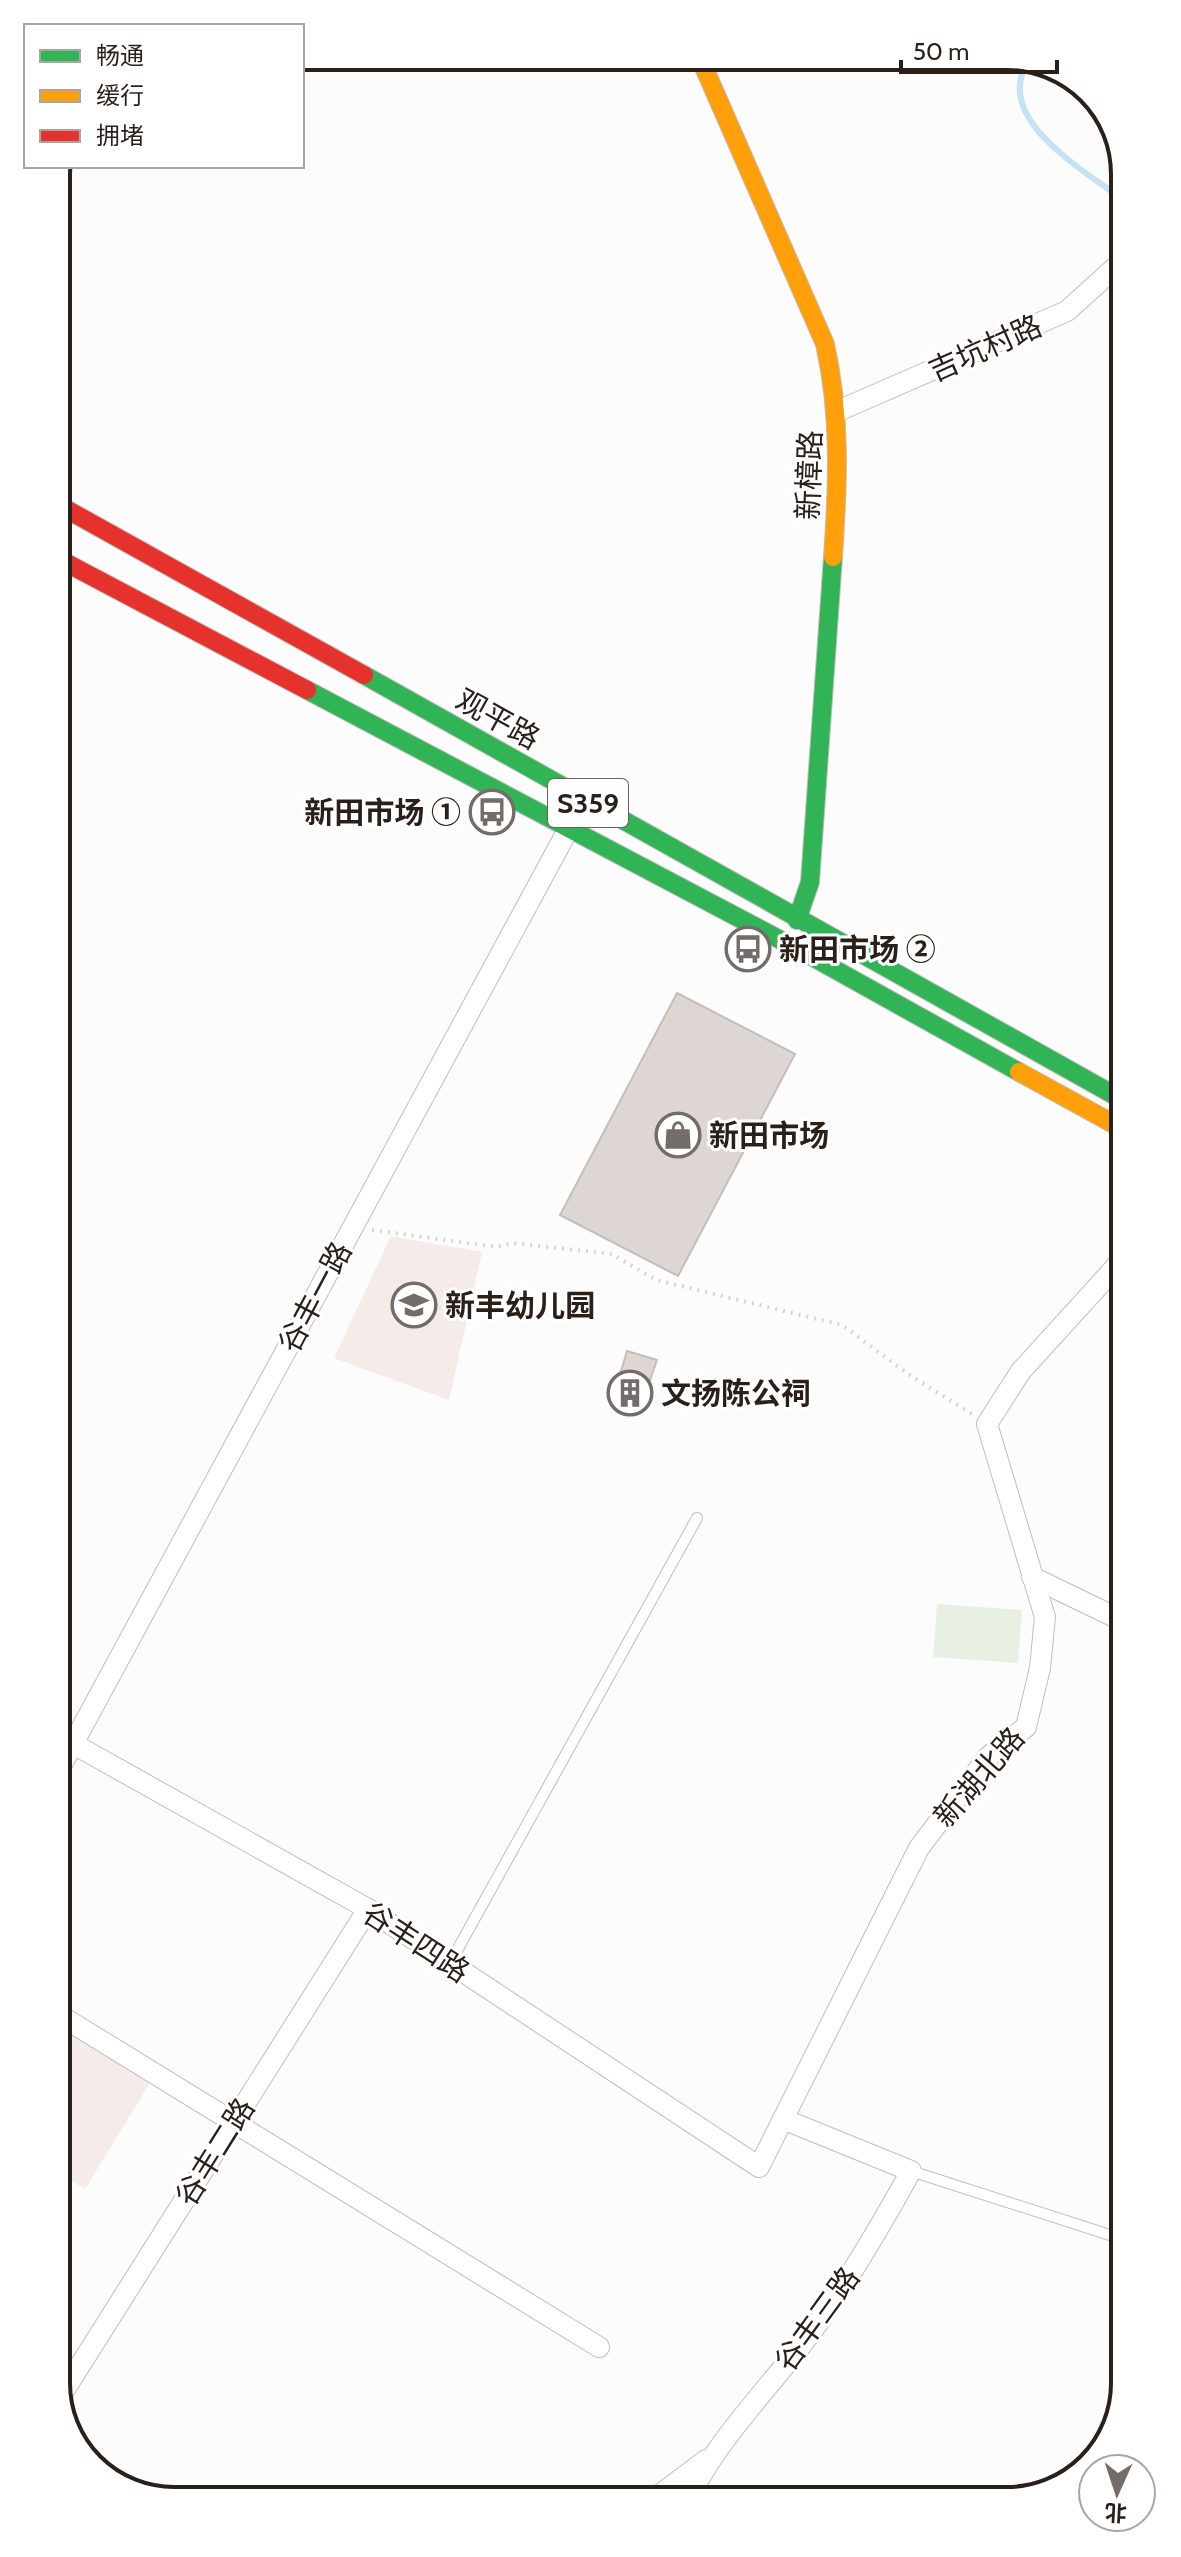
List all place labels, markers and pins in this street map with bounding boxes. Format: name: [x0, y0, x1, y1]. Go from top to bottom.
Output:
bus stop icon: 新田市场 ①: [468, 788, 516, 836]
place label: 新田市场 ①: [304, 794, 461, 831]
bus stop icon: 新田市场 ②: [724, 925, 772, 973]
place label: 新田市场 ②: [779, 931, 936, 968]
shop icon: 新田市场: [654, 1111, 702, 1159]
place label: 新田市场: [709, 1117, 829, 1154]
school or university icon: 新丰幼儿园: [390, 1281, 438, 1329]
place label: 新丰幼儿园: [445, 1287, 595, 1324]
building icon: 文扬陈公祠: [606, 1369, 654, 1417]
place label: 文扬陈公祠: [661, 1375, 811, 1412]

